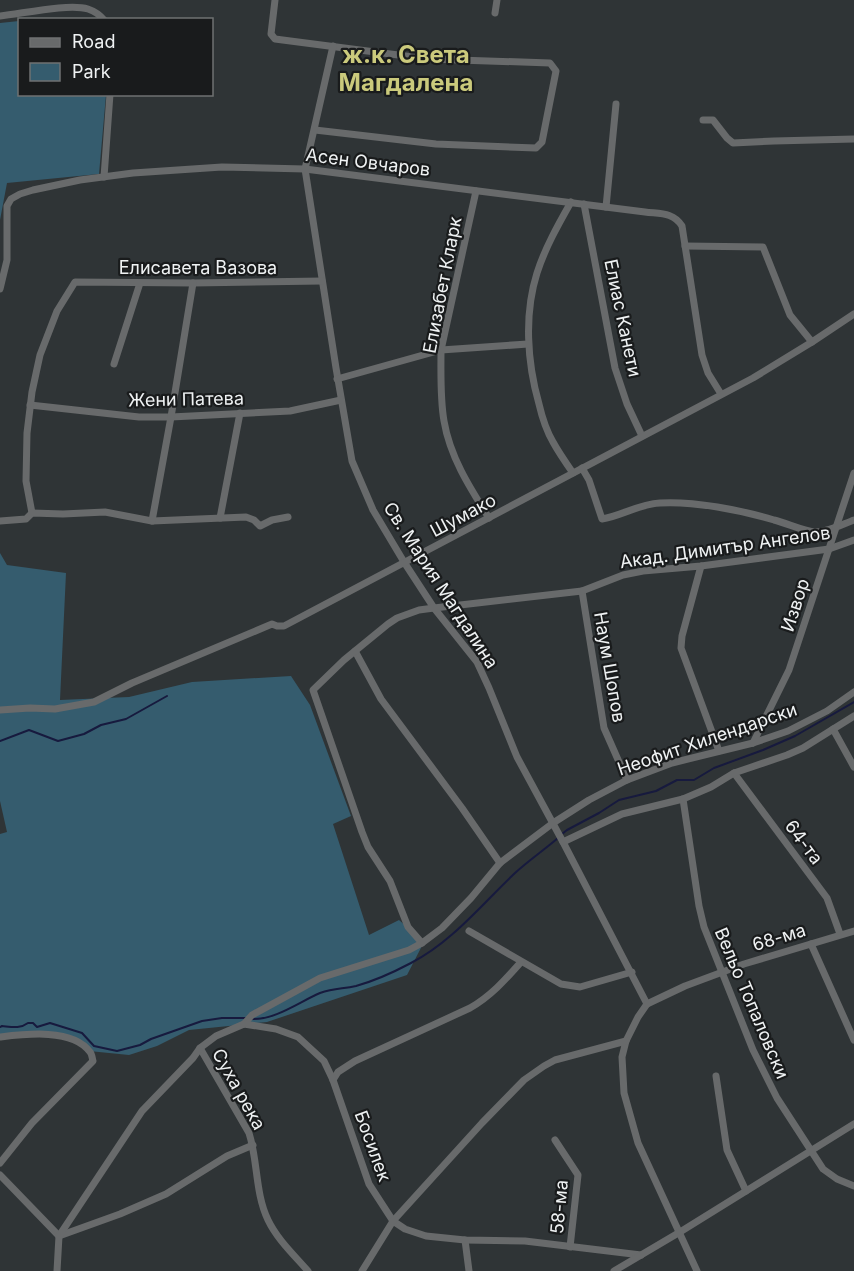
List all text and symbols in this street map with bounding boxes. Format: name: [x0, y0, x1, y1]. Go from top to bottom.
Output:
legend: [18, 18, 213, 96]
text: Road: [72, 31, 115, 52]
district label: ж.к. Света Магдалена: [339, 40, 473, 97]
text: Park: [72, 61, 111, 82]
street label: Асен Овчаров: [305, 144, 431, 180]
street label: Елизабет Кларк: [418, 215, 466, 355]
street label: Елисавета Вазова: [119, 257, 277, 278]
street label: Елиас Канети: [600, 257, 646, 379]
street label: Жени Патева: [128, 387, 244, 411]
street label: Шумако: [426, 489, 500, 541]
street label: Св. Мария Магдалина: [379, 498, 503, 672]
street label: Акад. Димитър Ангелов: [618, 522, 832, 572]
street label: Извор: [777, 576, 813, 634]
street label: Наум Шопов: [590, 610, 630, 724]
street label: Неофит Хилендарски: [614, 698, 800, 780]
street label: 64-та: [781, 816, 827, 868]
street label: 68-ма: [750, 919, 808, 955]
street label: Вельо Топаловски: [711, 924, 793, 1082]
street label: Суха река: [208, 1045, 270, 1133]
street label: Босилек: [350, 1108, 396, 1185]
street label: 58-ма: [546, 1179, 572, 1235]

